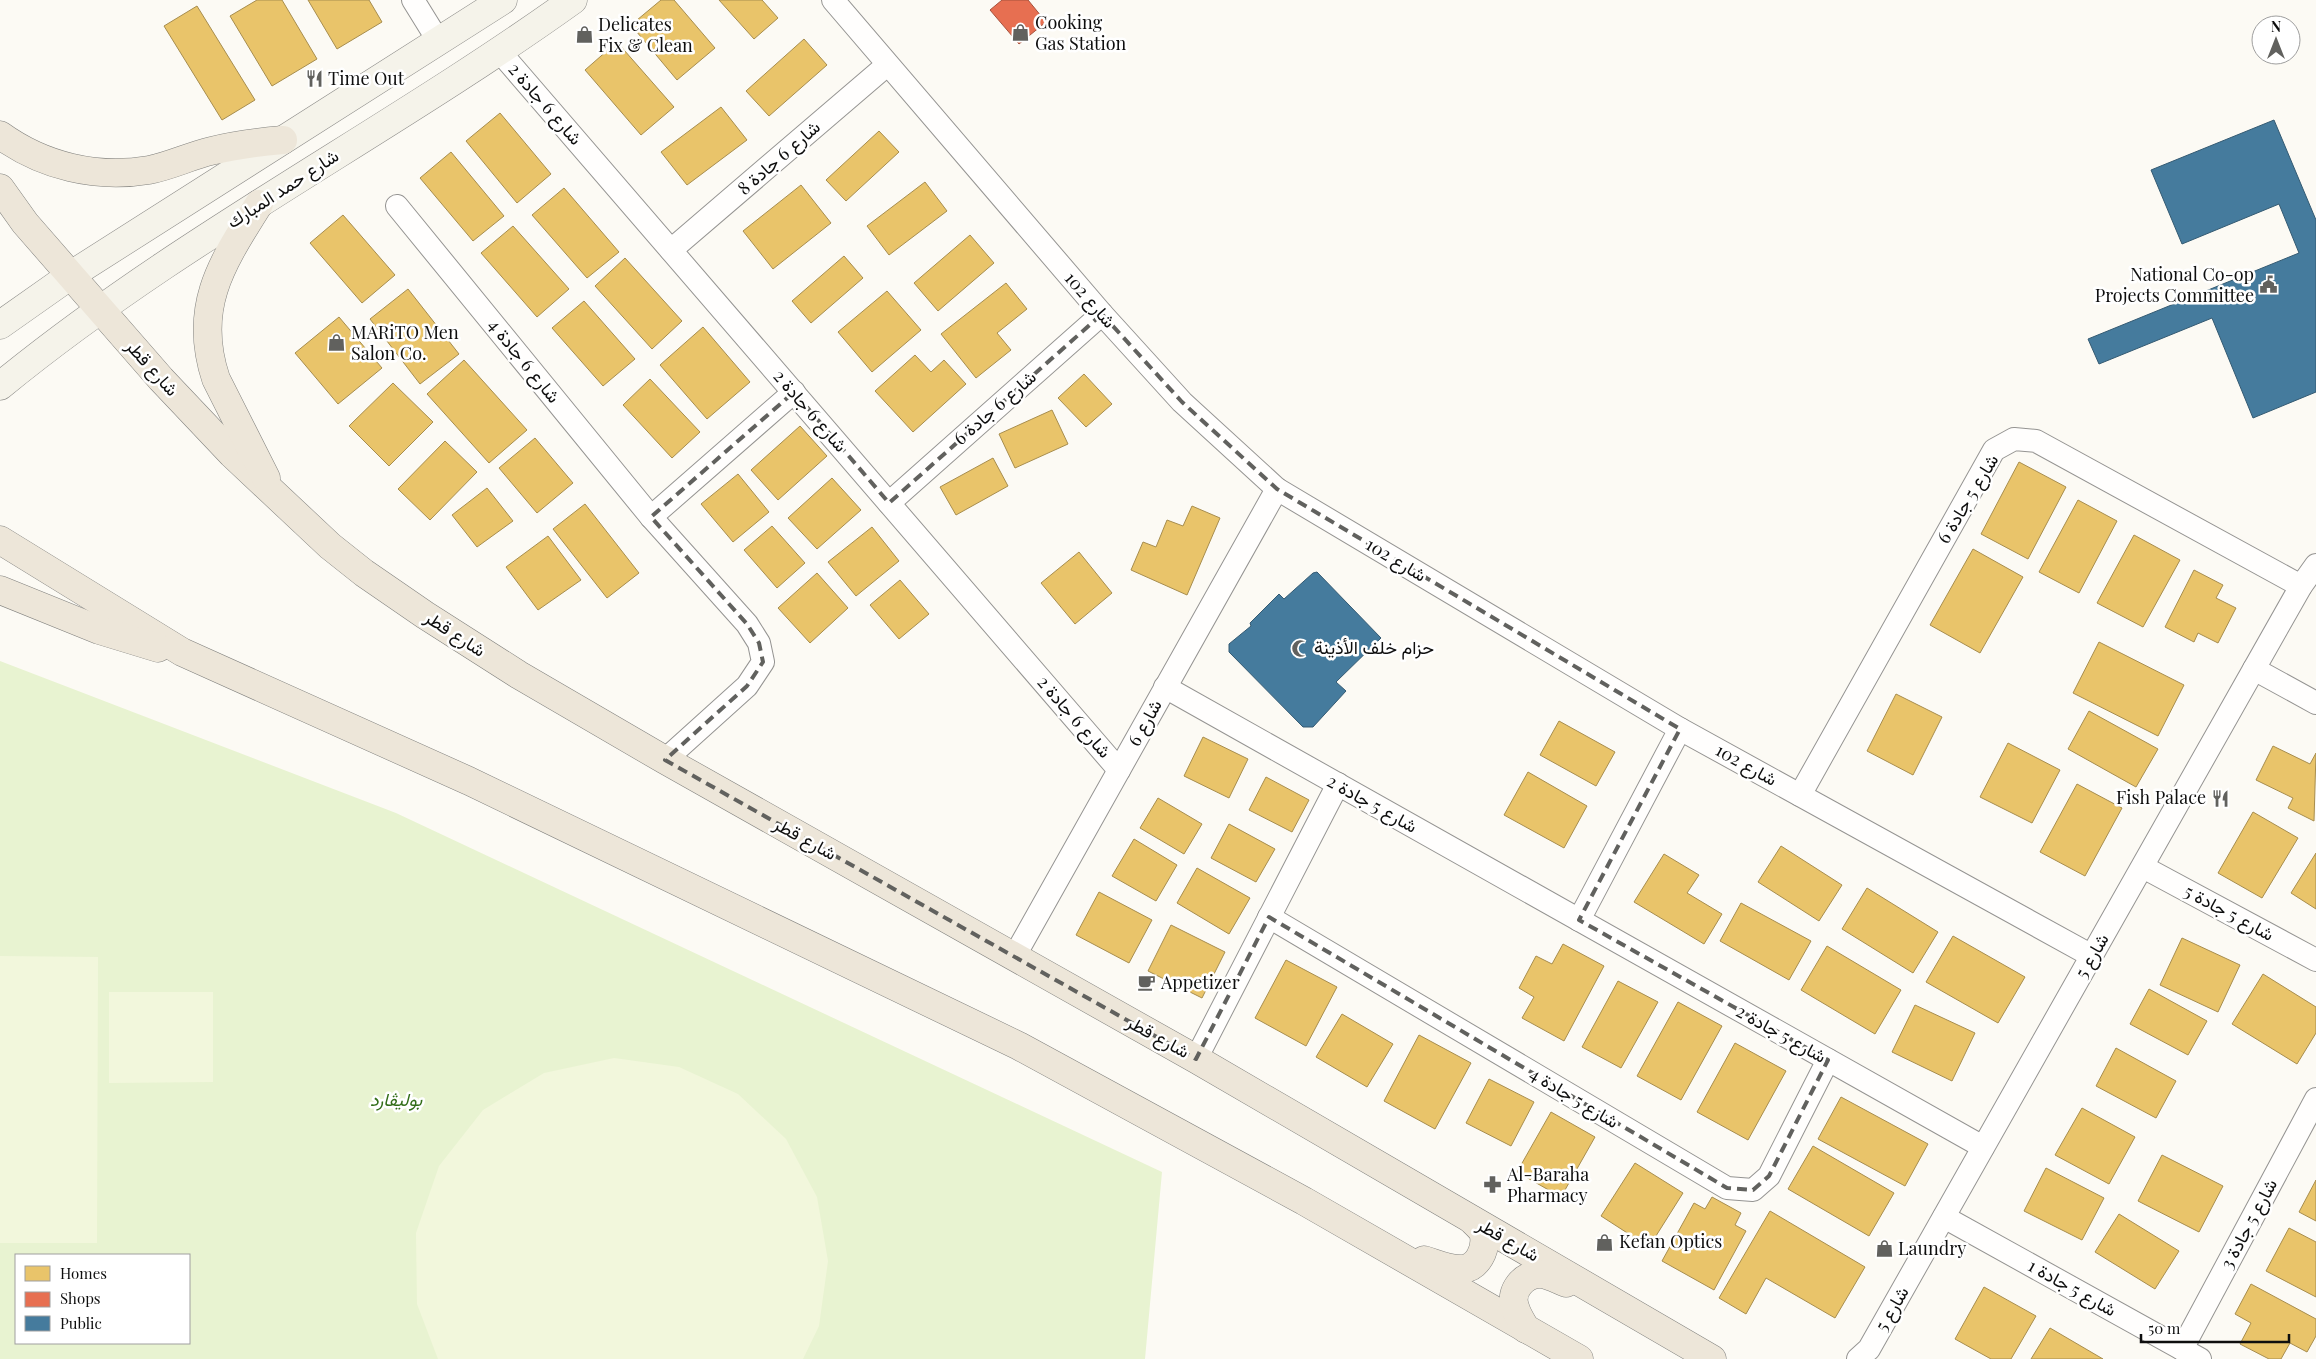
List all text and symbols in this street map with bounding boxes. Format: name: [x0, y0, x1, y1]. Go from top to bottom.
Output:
place label: Cooking Gas Station: [1035, 10, 1127, 55]
place label: Delicates Fix & Clean: [598, 12, 693, 57]
north arrow: [2251, 15, 2301, 65]
text: N: [2271, 17, 2281, 36]
shop icon: Cooking Gas Station: [1011, 23, 1031, 43]
shop icon: Delicates Fix & Clean: [574, 25, 594, 45]
street label: شارع 6 جادة 2: [503, 57, 588, 150]
place label: Time Out: [328, 66, 405, 90]
restaurant icon: Time Out: [304, 69, 324, 89]
street label: شارع 6 جادة 8: [732, 115, 825, 201]
street label: شارع حمد المبارك: [222, 143, 343, 234]
place label: National Co-op Projects Committee: [2095, 262, 2254, 307]
street label: شارع 102: [1059, 266, 1122, 333]
public building icon: National Co-op Projects Committee: [2258, 275, 2278, 295]
street label: شارع 6 جادة 4: [483, 313, 566, 408]
place label: MARiTO Men Salon Co.: [351, 320, 459, 365]
street label: شارع قطر: [120, 333, 184, 401]
shop icon: MARiTO Men Salon Co.: [327, 333, 347, 353]
street label: شارع 6 جادة 2: [768, 364, 853, 457]
street label: شارع 6 جادة 6: [948, 365, 1041, 451]
street label: شارع 5 جادة 6: [1931, 449, 2004, 548]
street label: شارع 102: [1361, 532, 1431, 587]
street label: شارع قطر: [419, 604, 491, 663]
place label: حزام خلف الأذينة: [1314, 635, 1434, 660]
mosque icon: حزام خلف الأذينة: [1290, 638, 1310, 658]
street label: شارع 6 جادة 2: [1032, 670, 1117, 763]
street label: شارع 6: [1122, 695, 1168, 751]
street label: شارع 102: [1711, 737, 1782, 792]
street label: شارع 5 جادة 2: [1323, 769, 1422, 839]
place label: Fish Palace: [2116, 785, 2206, 809]
restaurant icon: Fish Palace: [2210, 788, 2230, 808]
street label: شارع قطر: [769, 811, 841, 866]
street label: شارع 5 جادة 5: [2180, 878, 2279, 947]
street label: شارع 5: [2069, 929, 2114, 983]
place label: Appetizer: [1160, 970, 1240, 994]
cafe icon: Appetizer: [1137, 973, 1157, 993]
street label: شارع 5 جادة 2: [1732, 999, 1831, 1069]
street label: شارع قطر: [1122, 1009, 1194, 1064]
street label: شارع 5 جادة 4: [1525, 1061, 1623, 1134]
park label: بوليڤارد: [370, 1087, 423, 1111]
place label: Al-Baraha Pharmacy: [1506, 1162, 1589, 1207]
street label: شارع 5 جادة 3: [2214, 1174, 2283, 1273]
pharmacy icon: Al-Baraha Pharmacy: [1483, 1175, 1503, 1195]
street label: شارع قطر: [1472, 1211, 1544, 1267]
place label: Kefan Optics: [1619, 1229, 1722, 1253]
shop icon: Kefan Optics: [1595, 1232, 1615, 1252]
place label: Laundry: [1898, 1236, 1966, 1260]
shop icon: Laundry: [1874, 1239, 1894, 1259]
street label: شارع 5 جادة 1: [2024, 1253, 2121, 1322]
legend: [15, 1254, 190, 1344]
text: Homes: [60, 1263, 107, 1283]
street label: شارع 5: [1869, 1282, 1914, 1336]
text: Shops: [60, 1288, 101, 1308]
scale bar: [2141, 1312, 2288, 1344]
text: Public: [60, 1313, 102, 1333]
text: 50 m: [2148, 1318, 2181, 1338]

